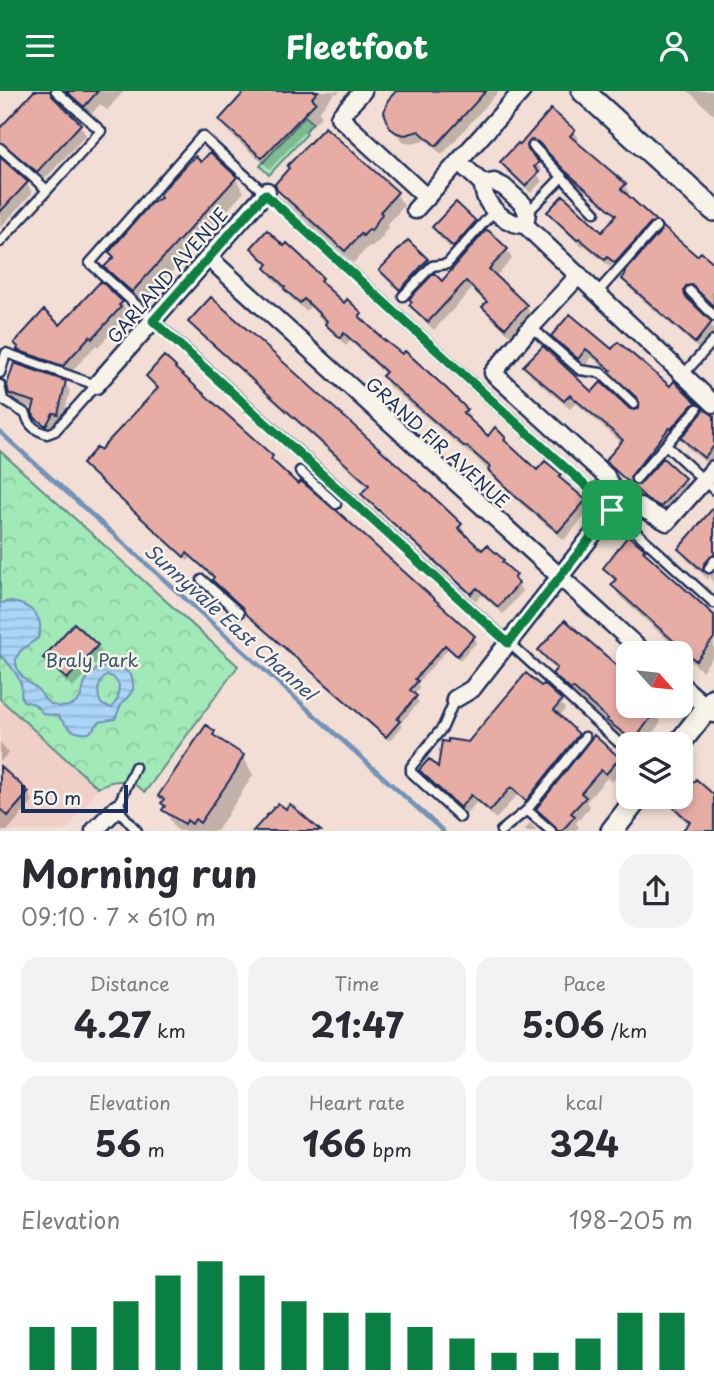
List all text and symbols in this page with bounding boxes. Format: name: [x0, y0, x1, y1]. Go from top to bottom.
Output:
text: Fleetfoot: [286, 22, 428, 70]
icon: menu: [21, 27, 59, 65]
icon: person: [655, 27, 693, 65]
street label: GARLAND AVENUE: [100, 201, 234, 349]
street label: GRAND FIR AVENUE: [360, 370, 516, 514]
pin: [582, 480, 642, 540]
icon: arrive: [593, 491, 631, 529]
water label: Sunnyvale East Channel: [139, 536, 325, 708]
north arrow: [616, 641, 693, 717]
map controls: [616, 641, 693, 809]
park label: Braly Park: [46, 646, 138, 673]
button: layers: [616, 732, 693, 809]
scale bar: [21, 782, 128, 814]
text: 50 m: [32, 783, 81, 811]
text: Morning run: [21, 844, 257, 901]
button: share: [619, 854, 693, 928]
text: 09:10 · 7 × 610 m: [21, 899, 216, 934]
text: Distance: [90, 969, 170, 997]
text: Time: [335, 969, 379, 997]
text: Pace: [563, 969, 606, 997]
text: 4.27: [74, 997, 151, 1050]
text: 21:47: [310, 997, 404, 1050]
text: 5:06: [521, 997, 605, 1050]
text: km: [151, 1016, 186, 1044]
text: /km: [605, 1016, 647, 1044]
text: Elevation: [89, 1088, 171, 1116]
text: Heart rate: [309, 1088, 405, 1116]
text: kcal: [565, 1088, 603, 1116]
text: 56: [95, 1116, 141, 1169]
text: 166: [302, 1116, 366, 1169]
text: 324: [550, 1116, 619, 1169]
text: m: [141, 1135, 165, 1163]
text: bpm: [366, 1135, 412, 1163]
text: Elevation: [21, 1202, 120, 1237]
text: 198–205 m: [569, 1202, 693, 1237]

